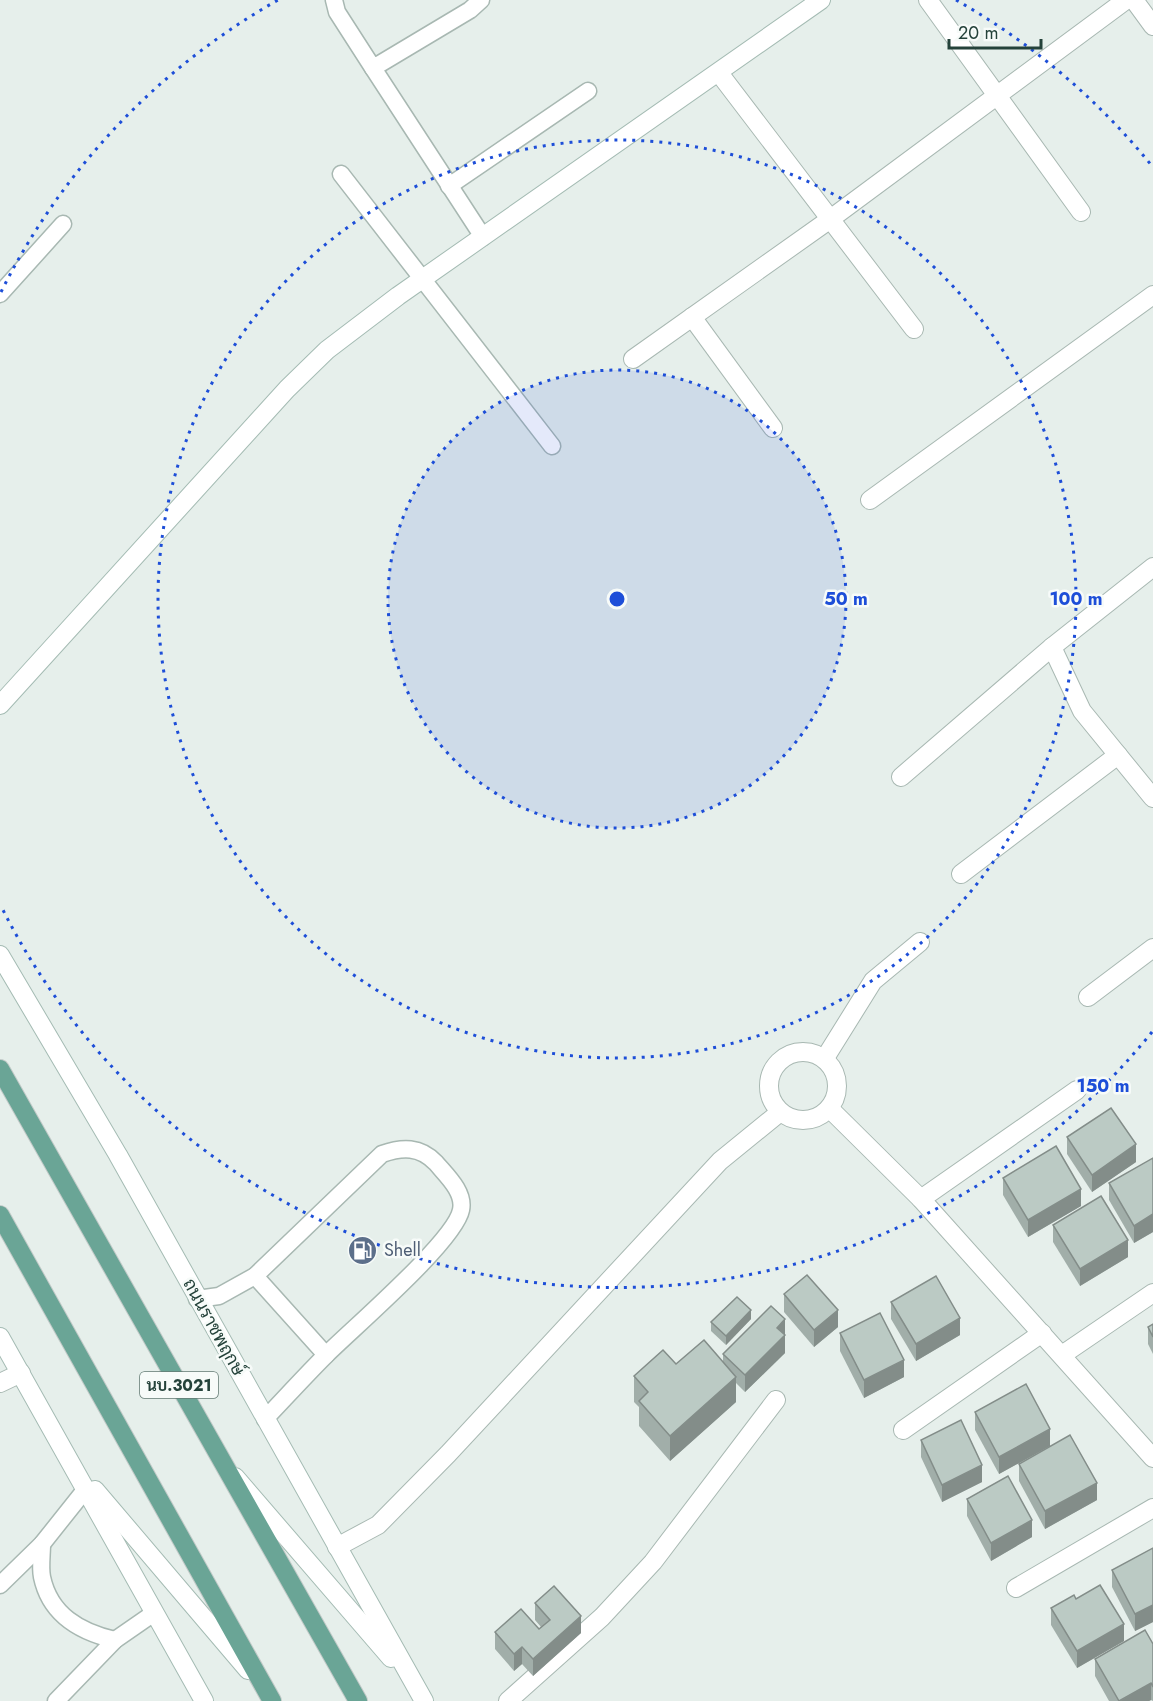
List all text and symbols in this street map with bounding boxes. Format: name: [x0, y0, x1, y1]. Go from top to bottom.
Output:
scale bar: [949, 12, 1040, 50]
text: 20 m: [958, 20, 998, 46]
text: 50 m: [824, 586, 868, 612]
text: 100 m: [1049, 586, 1103, 612]
centre of rings: [607, 589, 627, 609]
text: 150 m: [1077, 1073, 1129, 1099]
fuel station icon: Shell: [347, 1234, 379, 1266]
place label: Shell: [384, 1237, 421, 1263]
street label: ถนนราชพฤกษ์: [177, 1274, 252, 1381]
road number: นบ.3021: [140, 1372, 218, 1398]

